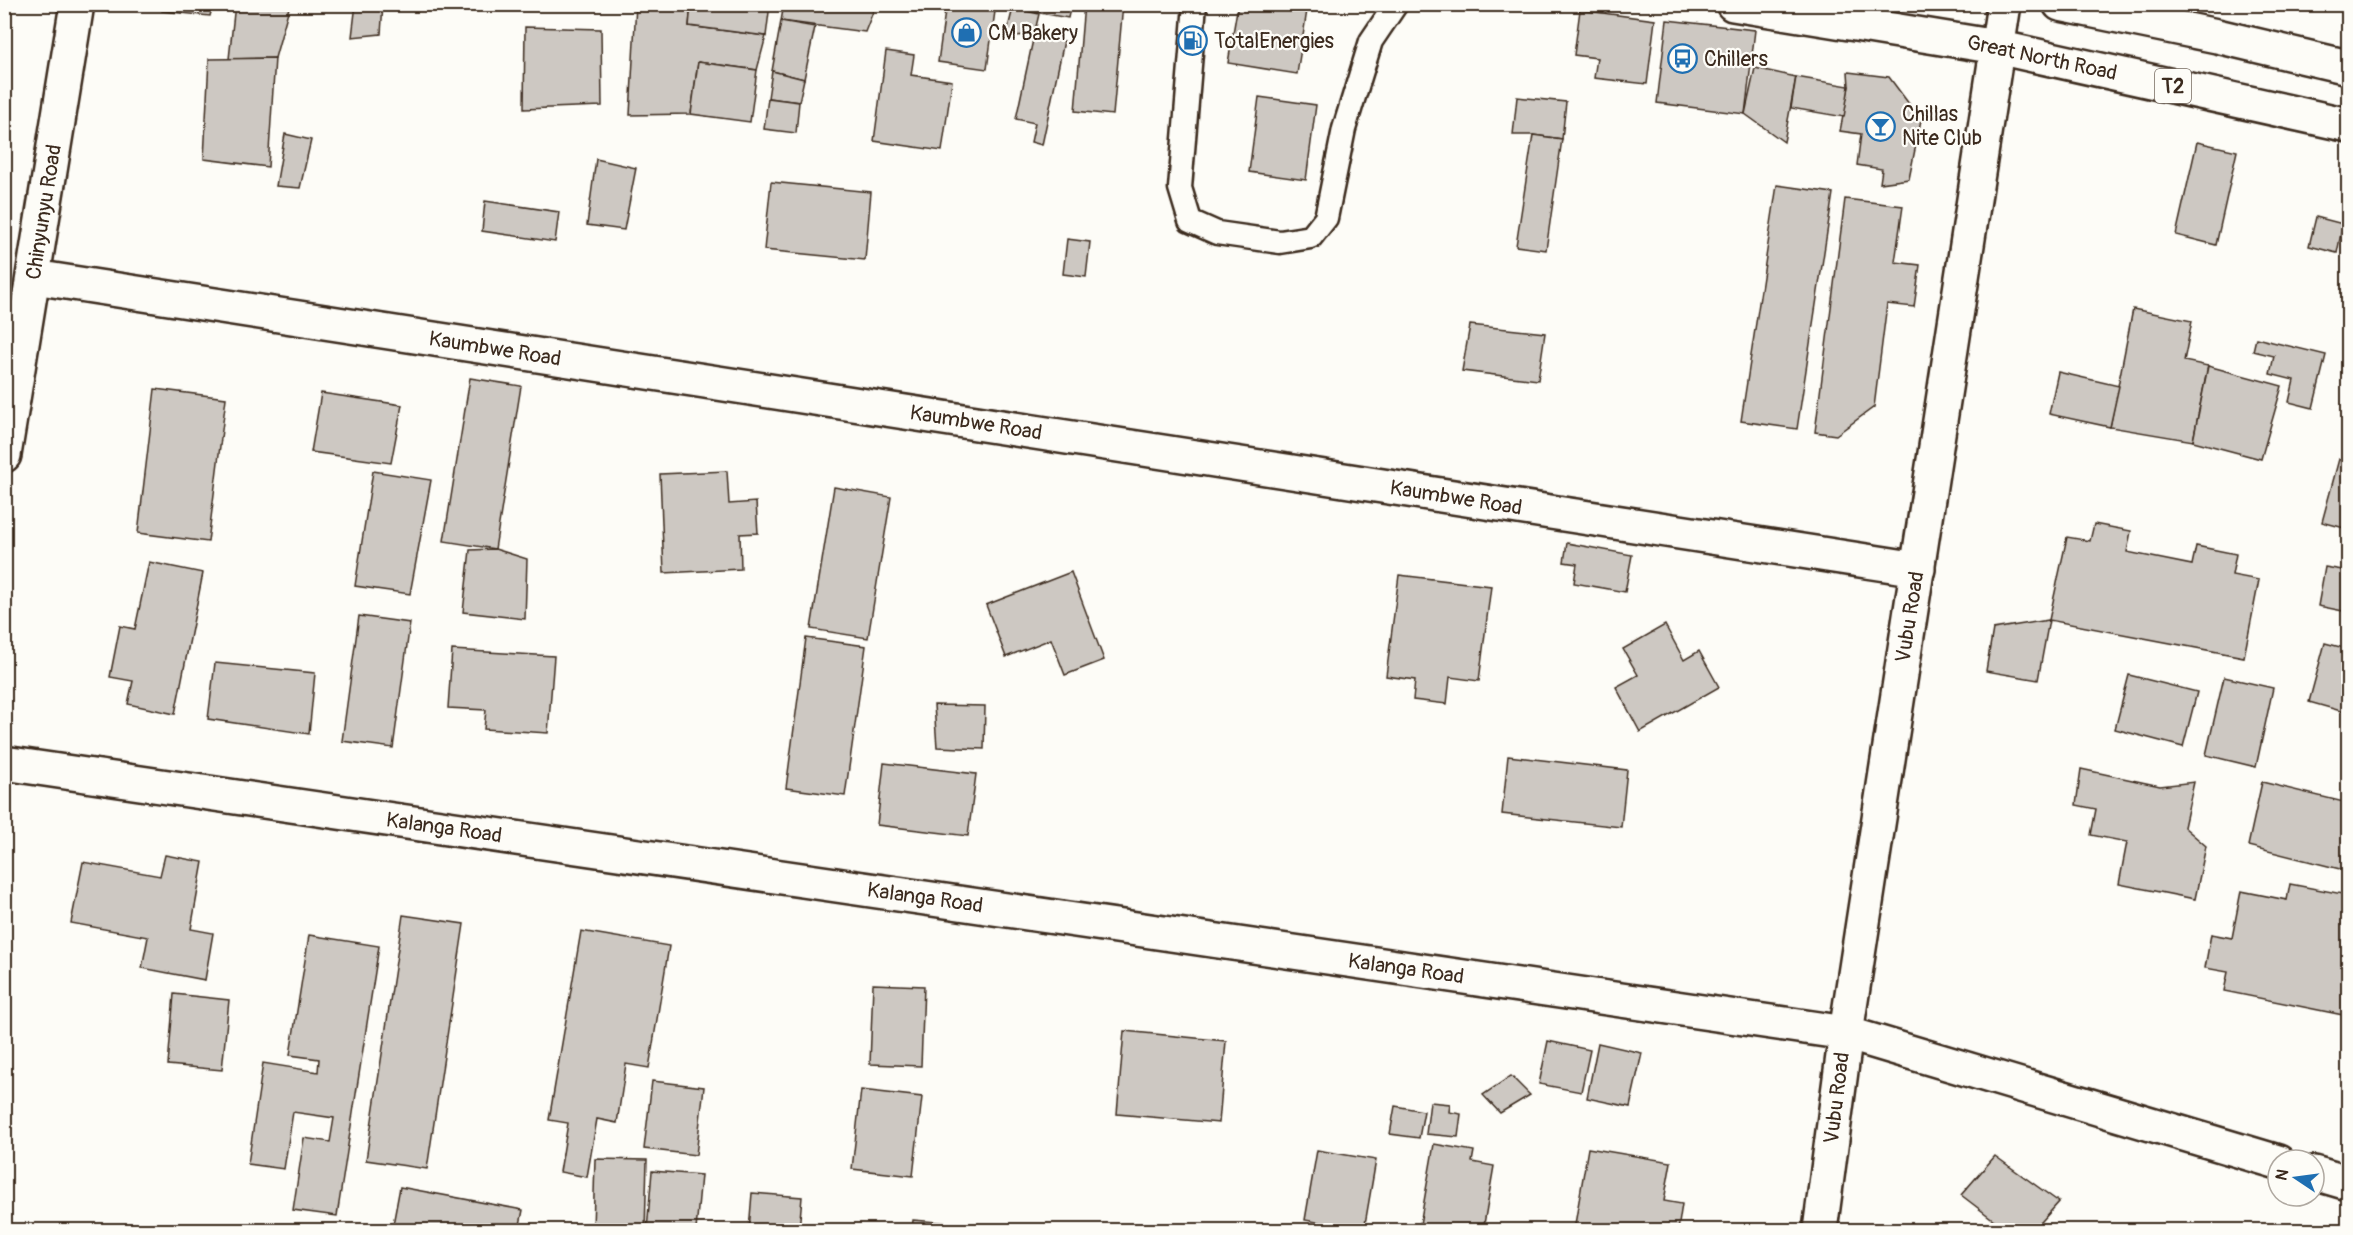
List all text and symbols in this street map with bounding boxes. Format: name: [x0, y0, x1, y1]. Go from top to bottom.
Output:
shop icon: CM Bakery: [951, 17, 983, 49]
place label: CM Bakery: [988, 20, 1078, 47]
fuel station icon: TotalEnergies: [1177, 25, 1209, 57]
place label: TotalEnergies: [1214, 28, 1335, 55]
street label: Great North Road: [1964, 29, 2120, 87]
bus stop icon: Chillers: [1667, 43, 1699, 75]
place label: Chillers: [1704, 46, 1769, 73]
road number: T2: [2155, 69, 2191, 103]
place label: Chillas Nite Club: [1902, 101, 1982, 152]
bar icon: Chillas Nite Club: [1865, 110, 1897, 142]
street label: Chinyunyu Road: [20, 142, 68, 282]
street label: Kaumbwe Road: [427, 325, 563, 373]
street label: Kaumbwe Road: [908, 399, 1044, 447]
street label: Kaumbwe Road: [1388, 474, 1524, 522]
street label: Vubu Road: [1889, 569, 1931, 665]
street label: Kalanga Road: [384, 807, 504, 849]
street label: Kalanga Road: [865, 877, 985, 919]
street label: Kalanga Road: [1346, 948, 1466, 990]
street label: Vubu Road: [1818, 1051, 1856, 1145]
north arrow: [2266, 1148, 2326, 1208]
text: N: [2271, 1167, 2293, 1182]

